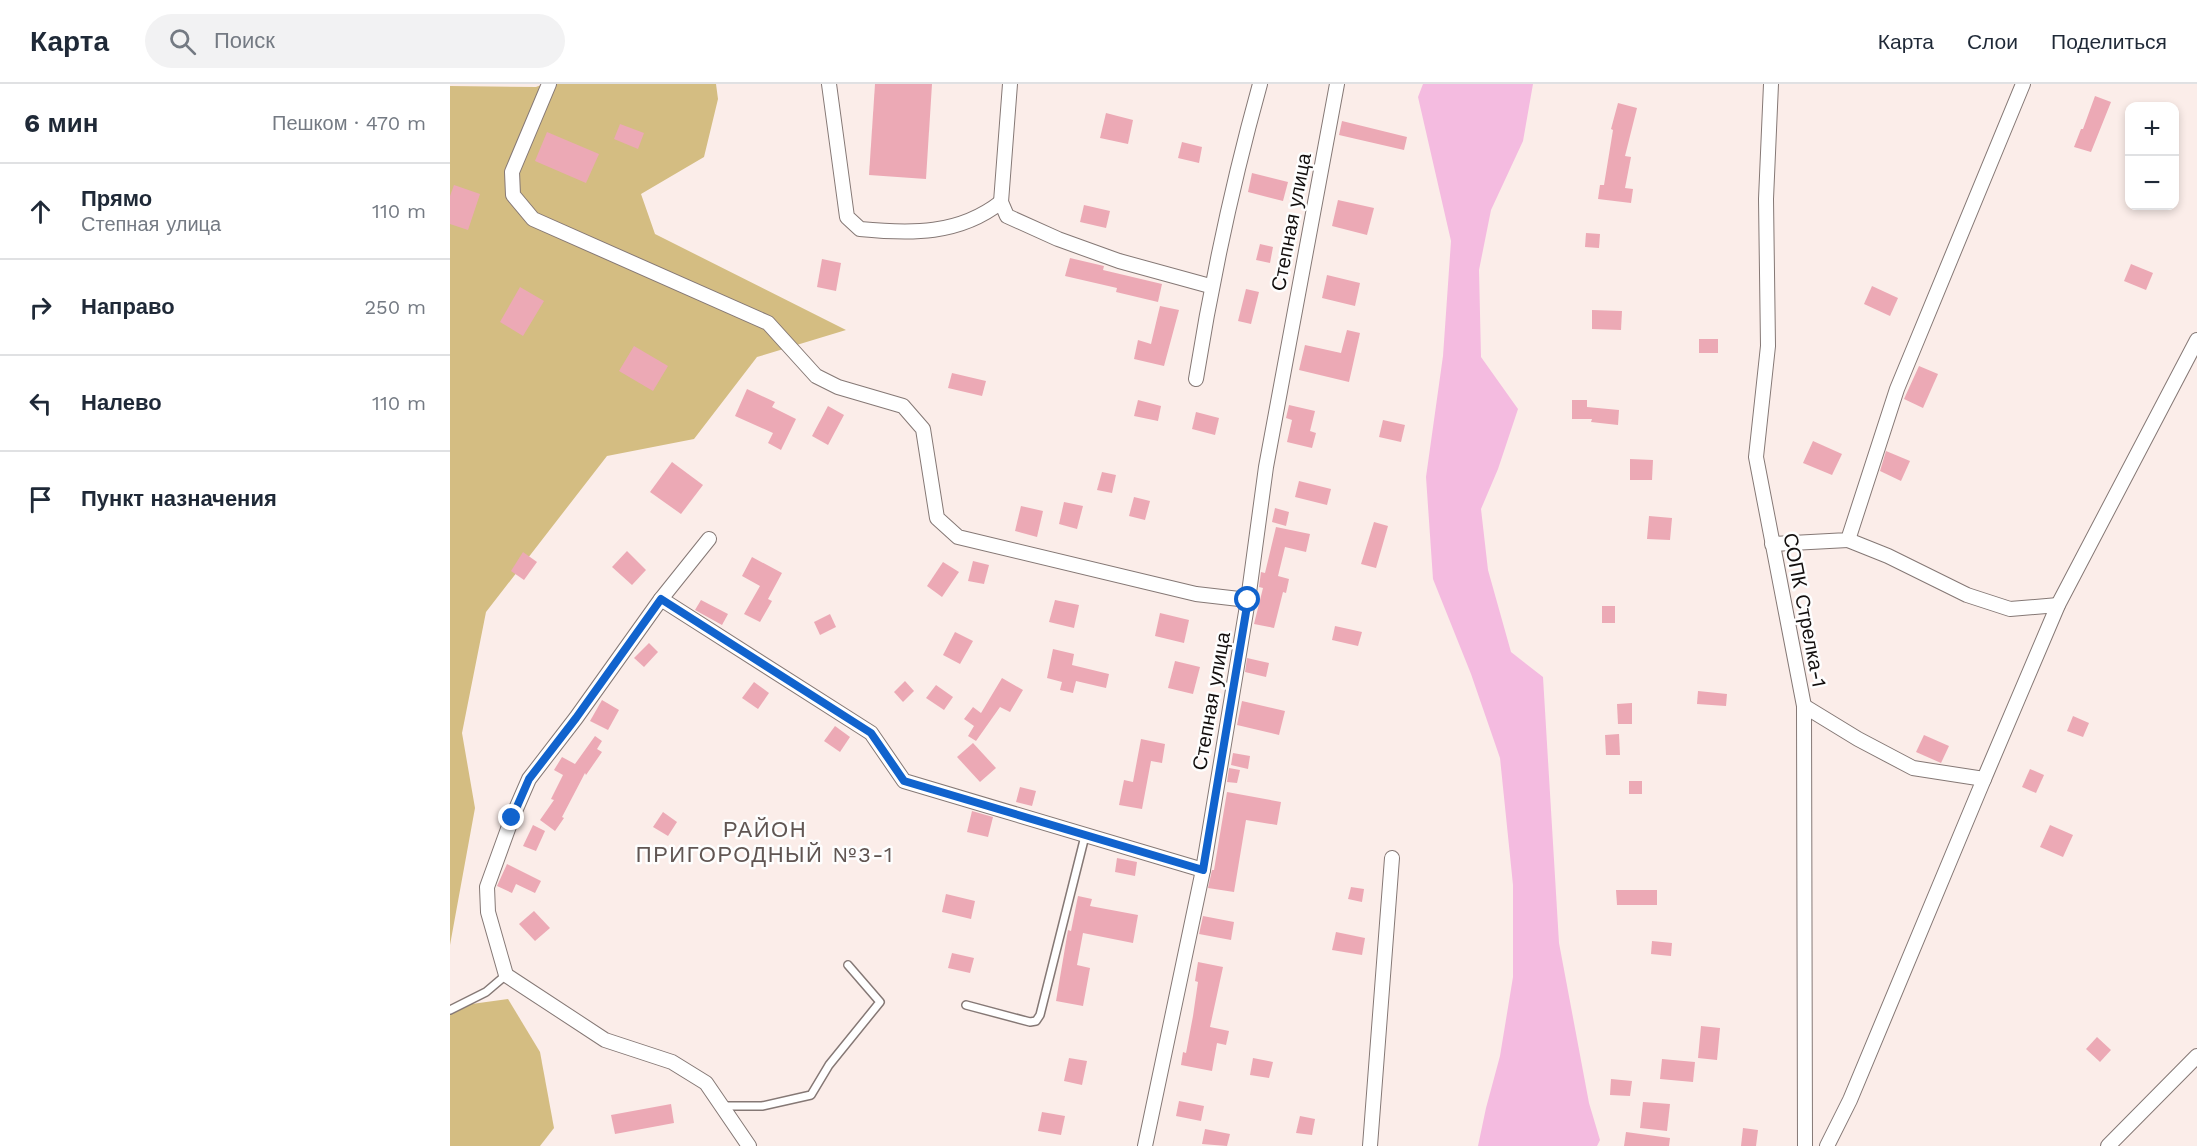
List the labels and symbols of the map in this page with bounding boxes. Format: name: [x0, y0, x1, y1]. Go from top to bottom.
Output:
street label: Степная улица: [1266, 150, 1316, 293]
street label: СОПК Стрелка-1: [1778, 531, 1832, 689]
route start: [1234, 586, 1260, 612]
street label: Степная улица: [1187, 629, 1235, 772]
route end: [498, 804, 524, 830]
district label: РАЙОН ПРИГОРОДНЫЙ №3-1: [636, 817, 894, 867]

